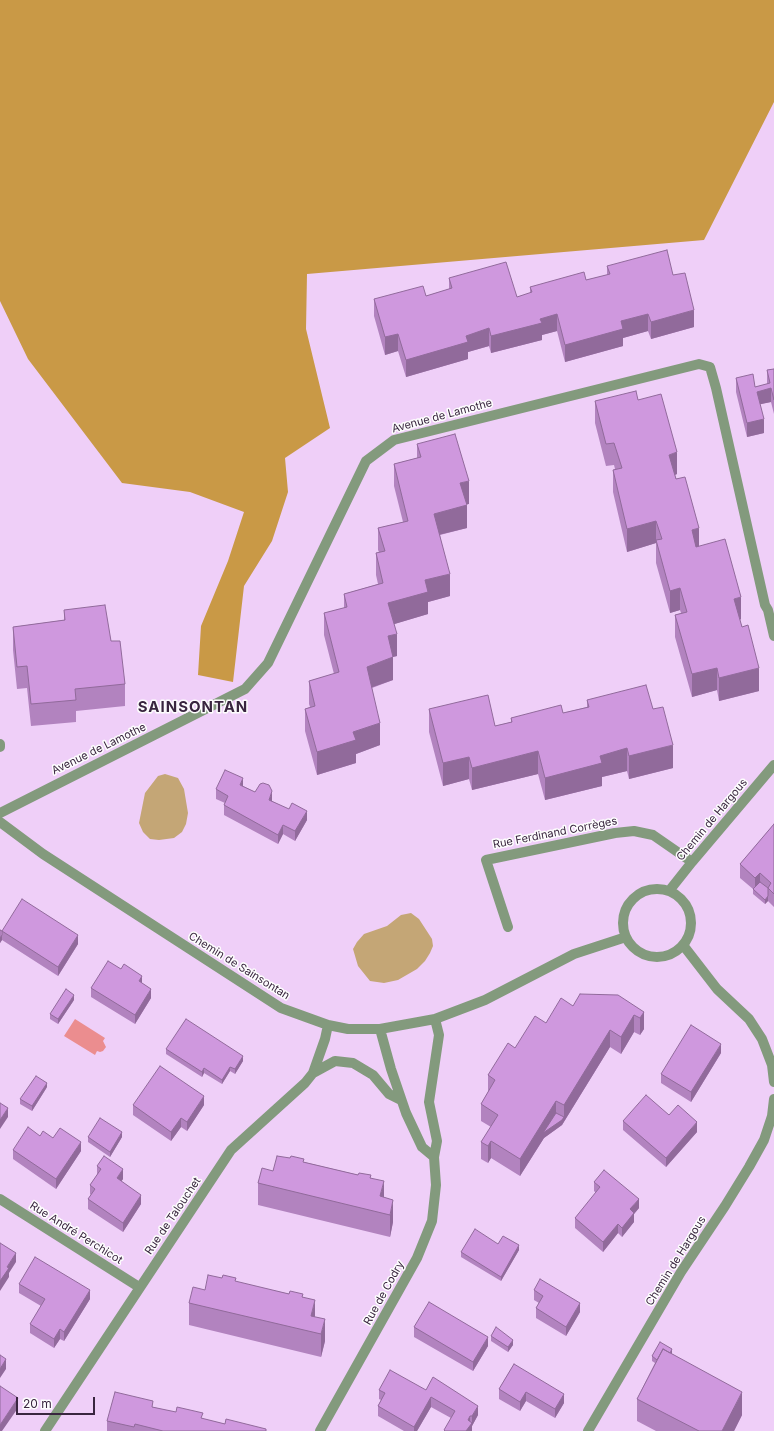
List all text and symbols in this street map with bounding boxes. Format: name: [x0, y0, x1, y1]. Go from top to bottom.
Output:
street label: Avenue de Lamothe: [390, 396, 494, 436]
district label: SAINSONTAN: [138, 698, 248, 716]
street label: Avenue de Lamothe: [50, 720, 148, 778]
street label: Chemin de Hargous: [674, 776, 750, 864]
street label: Rue Ferdinand Corrèges: [492, 814, 618, 852]
street label: Chemin de Sainsontan: [186, 929, 292, 1003]
street label: Rue de Talouchet: [142, 1175, 204, 1257]
street label: Rue André Perchicot: [27, 1199, 125, 1267]
street label: Chemin de Hargous: [643, 1214, 709, 1308]
street label: Rue de Codry: [361, 1259, 407, 1327]
scale bar: [18, 1389, 97, 1415]
text: 20 m: [23, 1396, 52, 1411]

